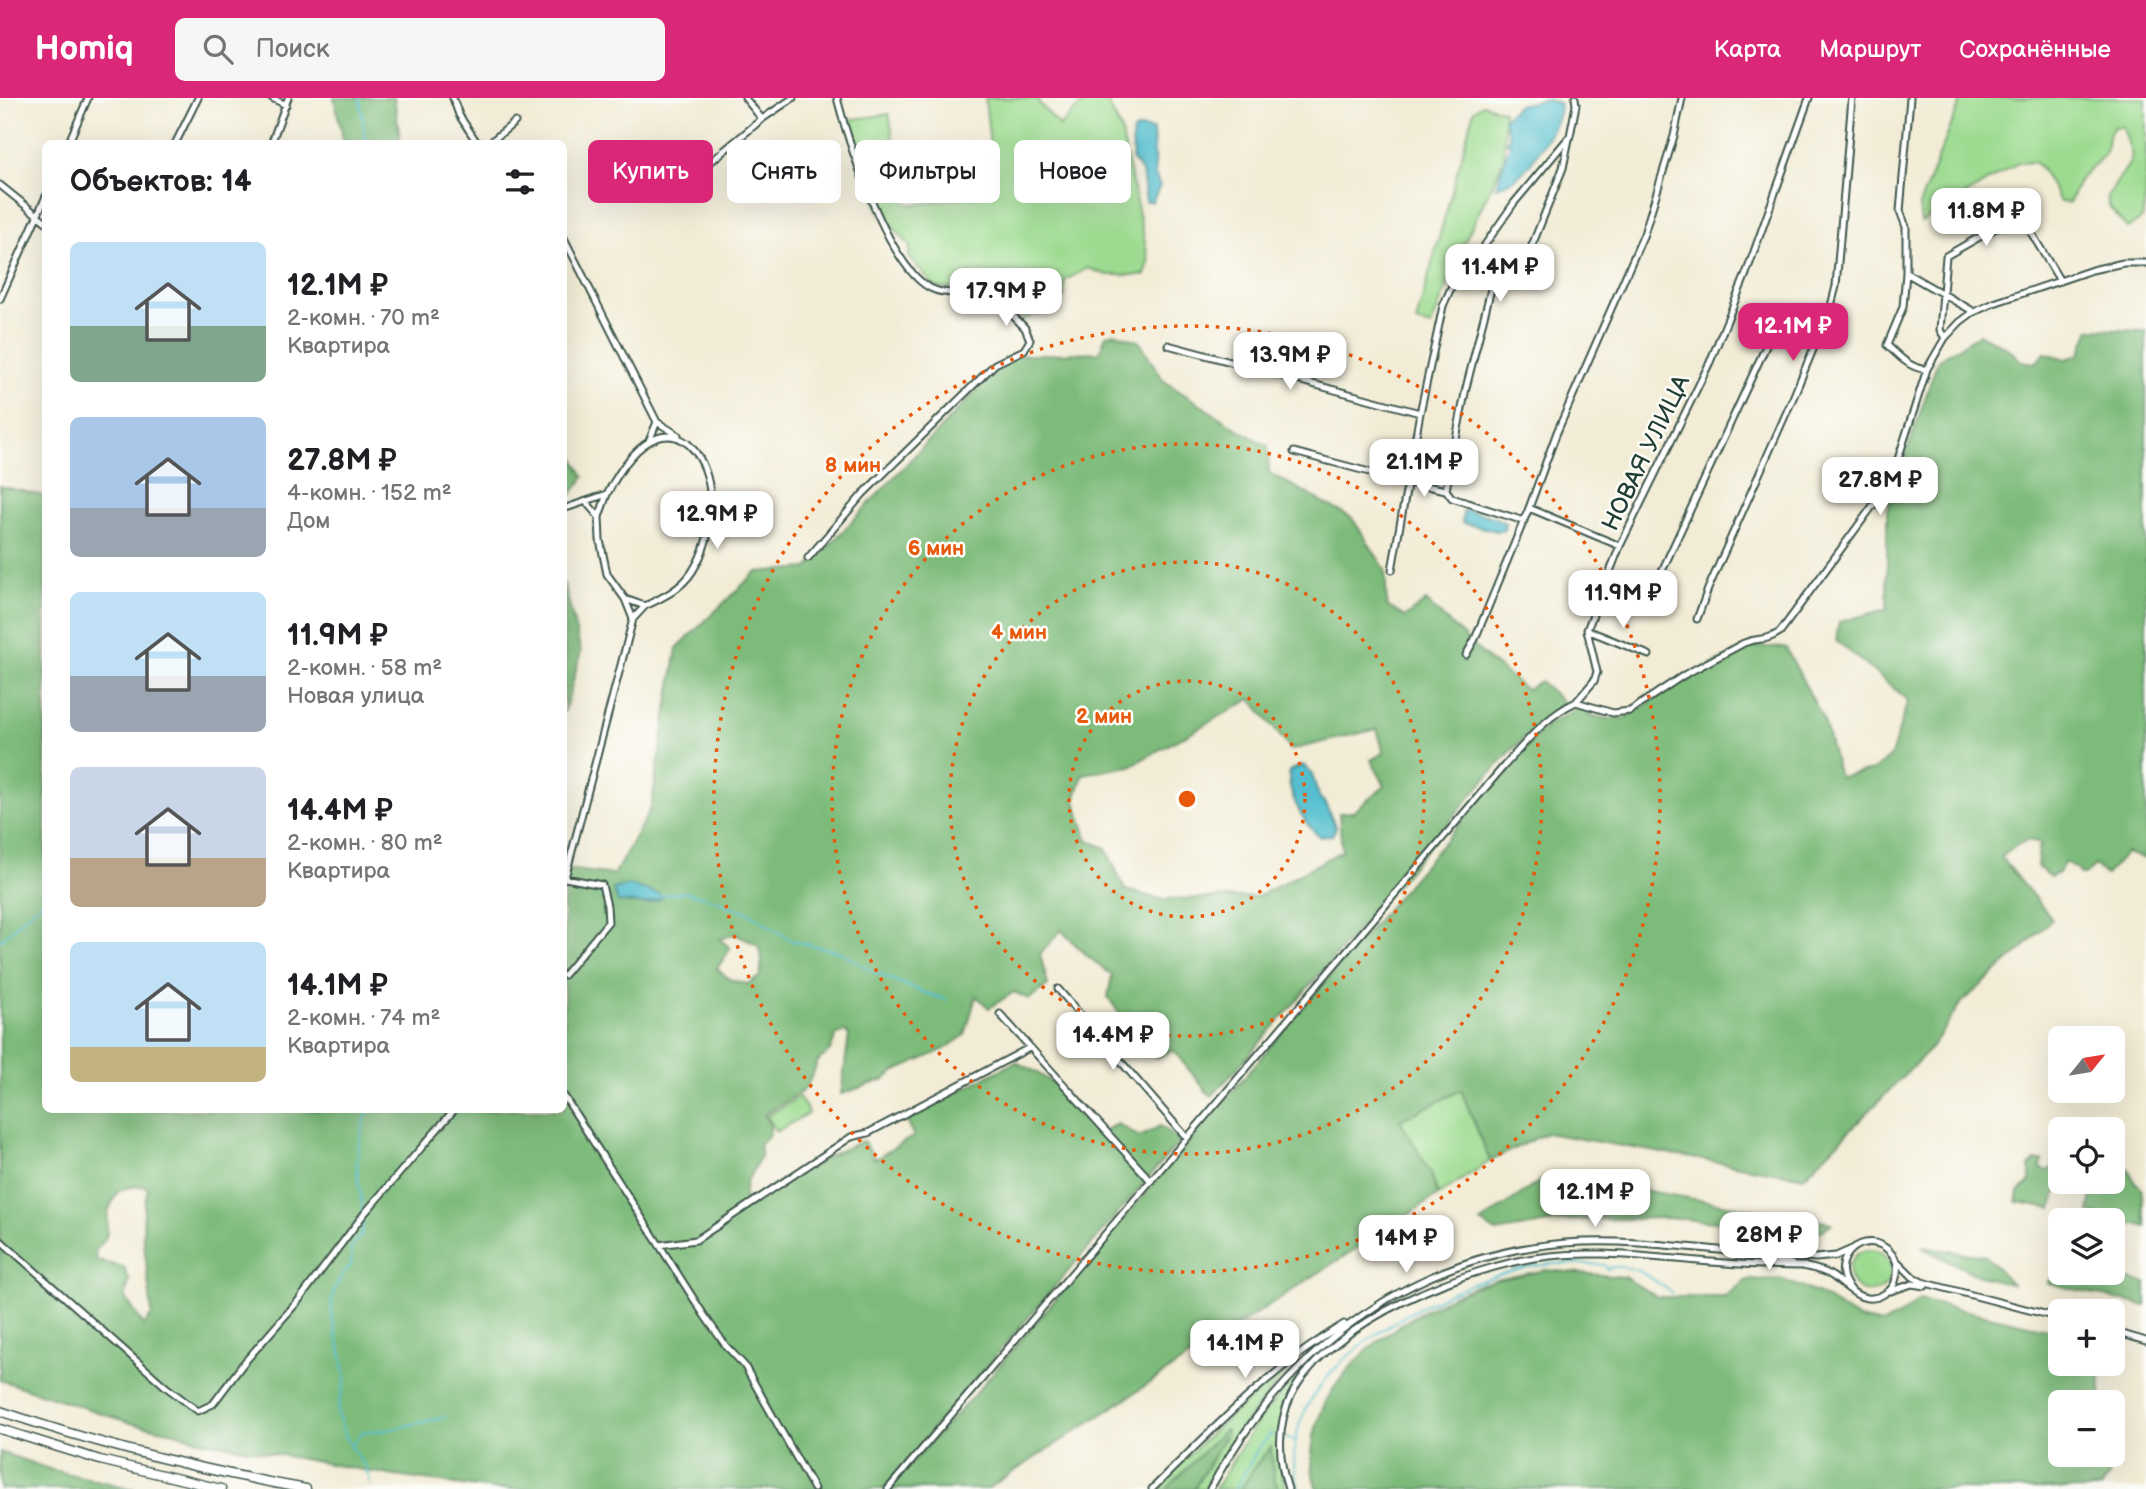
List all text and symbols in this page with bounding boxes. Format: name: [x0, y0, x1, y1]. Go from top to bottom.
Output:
search box: [175, 18, 665, 81]
text: Homiq: [35, 29, 133, 69]
icon: search: [199, 30, 237, 68]
text: Поиск: [255, 34, 330, 65]
text: Карта: [1714, 35, 1781, 64]
text: Маршрут: [1819, 35, 1921, 64]
text: Сохранённые: [1959, 35, 2111, 64]
chip: Купить: [588, 140, 713, 203]
chip: Снять: [727, 140, 841, 203]
chip: Фильтры: [855, 140, 1000, 203]
chip: Новое: [1014, 140, 1131, 203]
icon: filters: [501, 163, 539, 201]
text: Объектов: 14: [70, 164, 252, 200]
pin: 11.8M ₽: [1921, 188, 2051, 248]
text: 11.8M ₽: [1947, 197, 2025, 225]
pin: 11.4M ₽: [1435, 244, 1565, 304]
text: 11.4M ₽: [1461, 253, 1539, 281]
text: 12.1M ₽: [287, 268, 388, 304]
pin: 17.9M ₽: [941, 268, 1071, 328]
icon: home: [126, 270, 210, 354]
text: 17.9M ₽: [966, 277, 1046, 305]
pin: 12.1M ₽: [1728, 303, 1858, 363]
text: 2-комн. · 70 m²: [287, 304, 440, 332]
text: 12.1M ₽: [1754, 312, 1832, 340]
text: Квартира: [287, 332, 390, 360]
pin: 13.9M ₽: [1225, 332, 1355, 392]
text: 13.9M ₽: [1249, 341, 1331, 369]
street label: НОВАЯ УЛИЦА: [1596, 370, 1696, 536]
pin: 21.1M ₽: [1359, 440, 1489, 499]
text: 27.8M ₽: [287, 443, 397, 479]
icon: home: [126, 445, 210, 529]
text: 21.1M ₽: [1385, 448, 1463, 476]
text: 8 мин: [825, 453, 881, 478]
pin: 27.8M ₽: [1815, 458, 1945, 517]
text: 27.8M ₽: [1838, 466, 1922, 494]
text: 4-комн. · 152 m²: [287, 479, 452, 507]
pin: 12.9M ₽: [652, 491, 782, 551]
text: 12.9M ₽: [676, 500, 758, 528]
text: Дом: [287, 507, 330, 535]
text: 6 мин: [908, 536, 964, 561]
pin: 11.9M ₽: [1558, 570, 1688, 630]
text: 11.9M ₽: [1584, 579, 1662, 607]
text: 11.9M ₽: [287, 618, 388, 654]
icon: home: [126, 620, 210, 704]
text: 4 мин: [991, 620, 1047, 645]
text: 2-комн. · 58 m²: [287, 654, 442, 682]
text: Новая улица: [287, 682, 424, 710]
text: 2 мин: [1076, 704, 1132, 729]
centre of rings: [1175, 787, 1199, 811]
text: 14.4M ₽: [287, 793, 393, 829]
icon: home: [126, 795, 210, 879]
text: 2-комн. · 80 m²: [287, 829, 443, 857]
text: Квартира: [287, 857, 390, 885]
text: 14.1M ₽: [287, 968, 388, 1004]
icon: home: [126, 970, 210, 1054]
text: 2-комн. · 74 m²: [287, 1004, 440, 1032]
pin: 14.4M ₽: [1048, 1012, 1178, 1072]
text: 14.4M ₽: [1072, 1021, 1154, 1049]
north arrow: [2048, 1026, 2124, 1102]
map controls: [2048, 1026, 2125, 1467]
text: Квартира: [287, 1032, 390, 1060]
button: locate: [2048, 1117, 2125, 1194]
pin: 12.1M ₽: [1530, 1170, 1660, 1229]
text: 12.1M ₽: [1556, 1178, 1634, 1206]
button: layers: [2048, 1208, 2125, 1285]
pin: 28M ₽: [1720, 1212, 1818, 1272]
pin: 14M ₽: [1357, 1216, 1455, 1275]
text: 28M ₽: [1735, 1221, 1803, 1249]
text: 14M ₽: [1375, 1224, 1437, 1252]
button: +: [2048, 1299, 2125, 1376]
pin: 14.1M ₽: [1180, 1320, 1310, 1380]
text: 14.1M ₽: [1206, 1329, 1284, 1357]
button: −: [2048, 1390, 2125, 1467]

